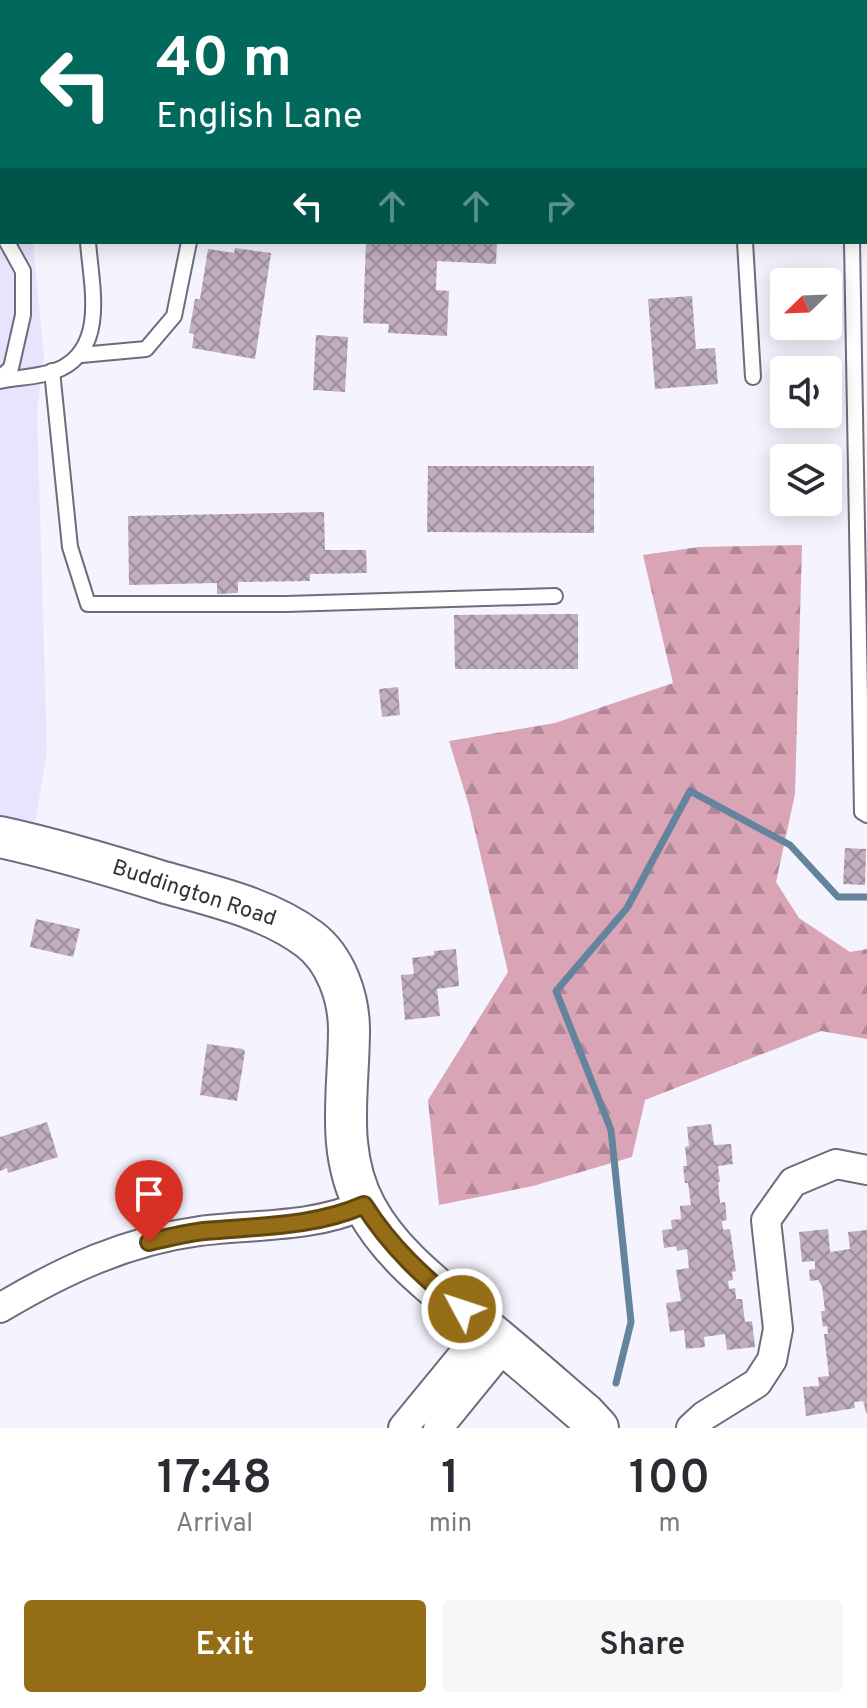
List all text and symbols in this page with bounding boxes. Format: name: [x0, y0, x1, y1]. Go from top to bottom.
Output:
text: 40 m: [156, 26, 292, 96]
icon: left: [24, 32, 128, 136]
text: English Lane: [156, 95, 362, 141]
icon: left: [286, 184, 330, 228]
icon: ahead: [370, 184, 414, 228]
icon: ahead: [454, 184, 498, 228]
icon: right: [538, 184, 582, 228]
north arrow: [770, 268, 842, 340]
map controls: [770, 268, 842, 516]
button: sound: [770, 356, 842, 428]
button: layers: [770, 444, 842, 516]
street label: Buddington Road: [109, 855, 279, 933]
pin: [115, 1160, 183, 1242]
icon: arrive: [127, 1172, 171, 1216]
position arrow: [420, 1267, 504, 1351]
text: 17:48: [157, 1450, 272, 1510]
text: 1: [441, 1450, 460, 1510]
text: 100: [629, 1450, 710, 1510]
text: Arrival: [176, 1508, 253, 1541]
text: min: [429, 1508, 472, 1541]
text: m: [659, 1508, 681, 1541]
button: Exit: [24, 1600, 426, 1692]
button: Share: [442, 1600, 843, 1692]

